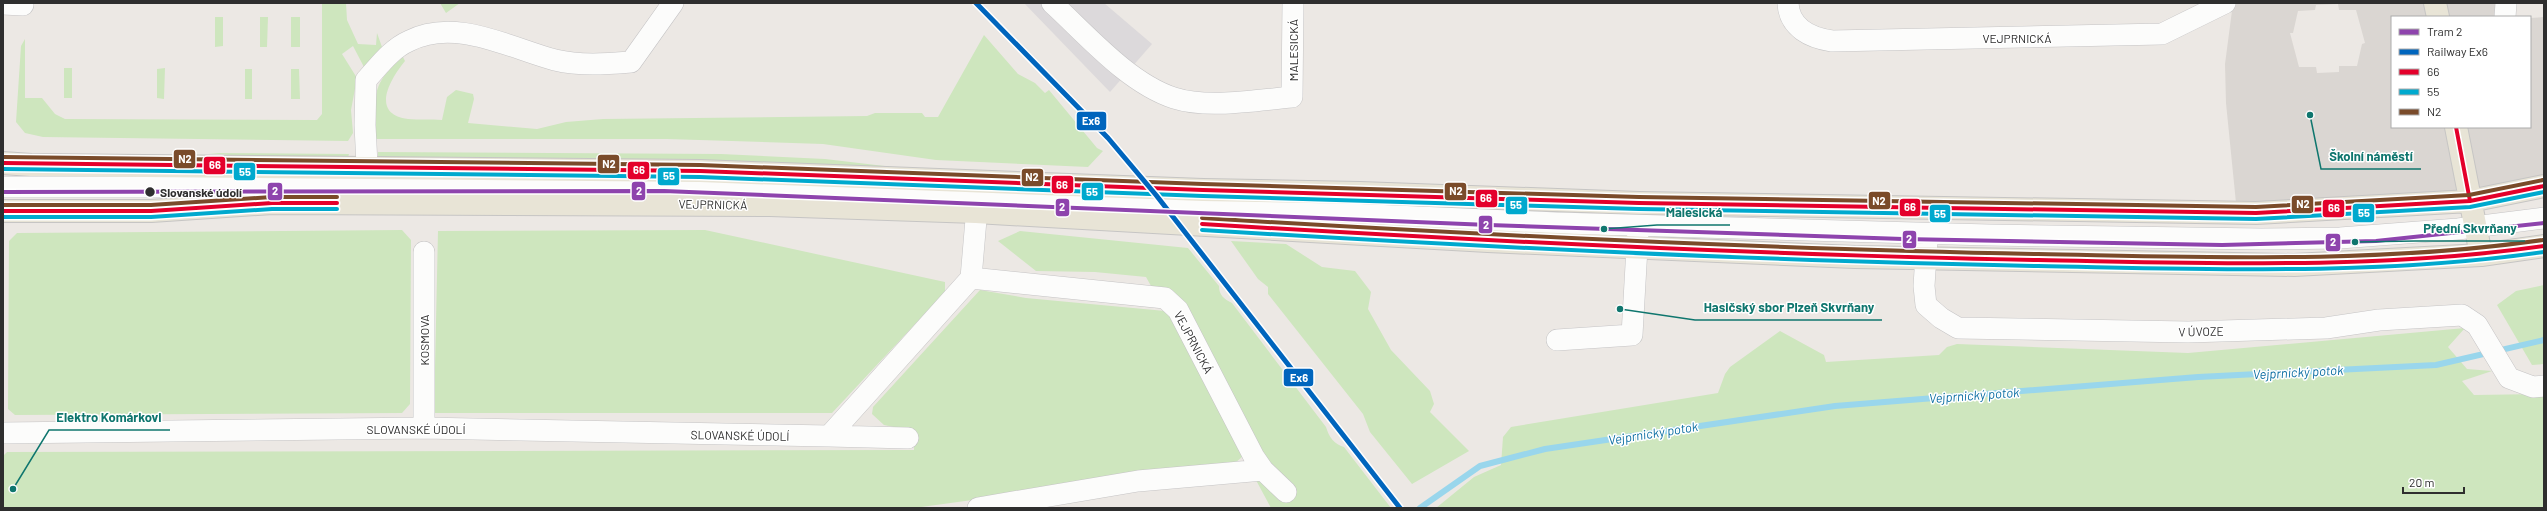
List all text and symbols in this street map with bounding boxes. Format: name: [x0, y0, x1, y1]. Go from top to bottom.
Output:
legend: [2391, 16, 2531, 128]
street label: MALESICKÁ: [1286, 19, 1300, 81]
text: Tram 2: [2427, 24, 2462, 38]
street label: VEJPRNICKÁ: [1983, 31, 2051, 45]
text: Railway Ex6: [2427, 44, 2488, 58]
text: 66: [2427, 64, 2439, 78]
text: 55: [2427, 84, 2439, 98]
text: N2: [2427, 104, 2442, 118]
line badge: Ex6: [1076, 111, 1107, 131]
text: Ex6: [1082, 114, 1100, 127]
callout: Školní náměstí: [2321, 144, 2421, 169]
text: Školní náměstí: [2329, 148, 2414, 164]
line badge: N2: [173, 149, 196, 169]
text: N2: [178, 152, 192, 165]
line badge: N2: [597, 154, 620, 174]
line badge: 66: [203, 156, 226, 175]
text: N2: [602, 157, 616, 170]
text: 66: [209, 158, 221, 171]
line badge: 66: [627, 161, 650, 180]
line badge: 55: [233, 162, 256, 181]
text: 66: [633, 163, 645, 176]
text: 55: [239, 165, 251, 178]
line badge: 55: [657, 167, 680, 186]
line badge: N2: [1021, 168, 1044, 187]
text: 55: [663, 169, 675, 182]
text: N2: [1025, 170, 1039, 183]
line badge: 66: [1051, 175, 1074, 194]
text: 66: [1056, 178, 1068, 191]
line badge: 2: [631, 181, 646, 201]
line badge: 2: [267, 182, 283, 201]
line badge: 55: [1081, 182, 1104, 201]
line badge: N2: [1444, 182, 1467, 201]
text: 2: [272, 184, 278, 197]
text: 2: [636, 184, 642, 197]
text: N2: [1449, 184, 1463, 197]
marker: Slovanské údolí: [143, 185, 157, 199]
place label: Slovanské údolí: [160, 185, 242, 199]
text: 55: [1086, 185, 1098, 198]
line badge: 66: [1475, 189, 1498, 208]
text: 66: [1480, 191, 1492, 204]
line badge: N2: [1868, 191, 1891, 210]
text: N2: [1872, 194, 1886, 207]
line badge: N2: [2291, 195, 2314, 214]
street label: VEJPRNICKÁ: [678, 196, 748, 212]
line badge: 55: [1505, 196, 1528, 215]
text: N2: [2296, 197, 2310, 210]
line badge: 2: [1055, 198, 1070, 217]
text: 55: [1510, 198, 1522, 211]
line badge: 66: [1899, 198, 1921, 217]
line badge: 66: [2322, 199, 2345, 218]
text: 2: [1059, 200, 1065, 213]
callout: Malesická: [1657, 200, 1730, 225]
text: 66: [1904, 200, 1916, 213]
text: 66: [2328, 201, 2340, 214]
line badge: 55: [2352, 203, 2375, 223]
text: Malesická: [1666, 204, 1722, 220]
line badge: 55: [1929, 204, 1951, 223]
text: 55: [2358, 206, 2370, 219]
text: 55: [1934, 207, 1946, 220]
line badge: 2: [1478, 215, 1493, 234]
callout: Přední Skvrňany: [2415, 216, 2525, 241]
text: 2: [1483, 218, 1489, 231]
text: Přední Skvrňany: [2423, 220, 2517, 236]
line badge: 2: [1902, 230, 1917, 249]
text: 2: [1906, 232, 1912, 245]
line badge: 2: [2325, 233, 2341, 252]
text: 2: [2330, 235, 2336, 248]
callout: Hasičský sbor Plzeň Skvrňany: [1695, 295, 1882, 320]
text: Hasičský sbor Plzeň Skvrňany: [1704, 299, 1875, 315]
street label: VEJPRNICKÁ: [1172, 308, 1216, 376]
street label: KOSMOVA: [417, 315, 431, 365]
street label: V ÚVOZE: [2178, 324, 2224, 338]
water label: Vejprnický potok: [2252, 362, 2344, 382]
line badge: Ex6: [1283, 368, 1314, 387]
text: Ex6: [1290, 371, 1308, 384]
water label: Vejprnický potok: [1928, 384, 2020, 406]
callout: Elektro Komárkovi: [49, 405, 170, 430]
text: Elektro Komárkovi: [56, 409, 162, 425]
water label: Vejprnický potok: [1607, 418, 1700, 448]
street label: SLOVANSKÉ ÚDOLÍ: [366, 422, 466, 436]
street label: SLOVANSKÉ ÚDOLÍ: [690, 427, 790, 443]
scale bar: [2403, 469, 2464, 495]
text: 20 m: [2409, 475, 2435, 489]

